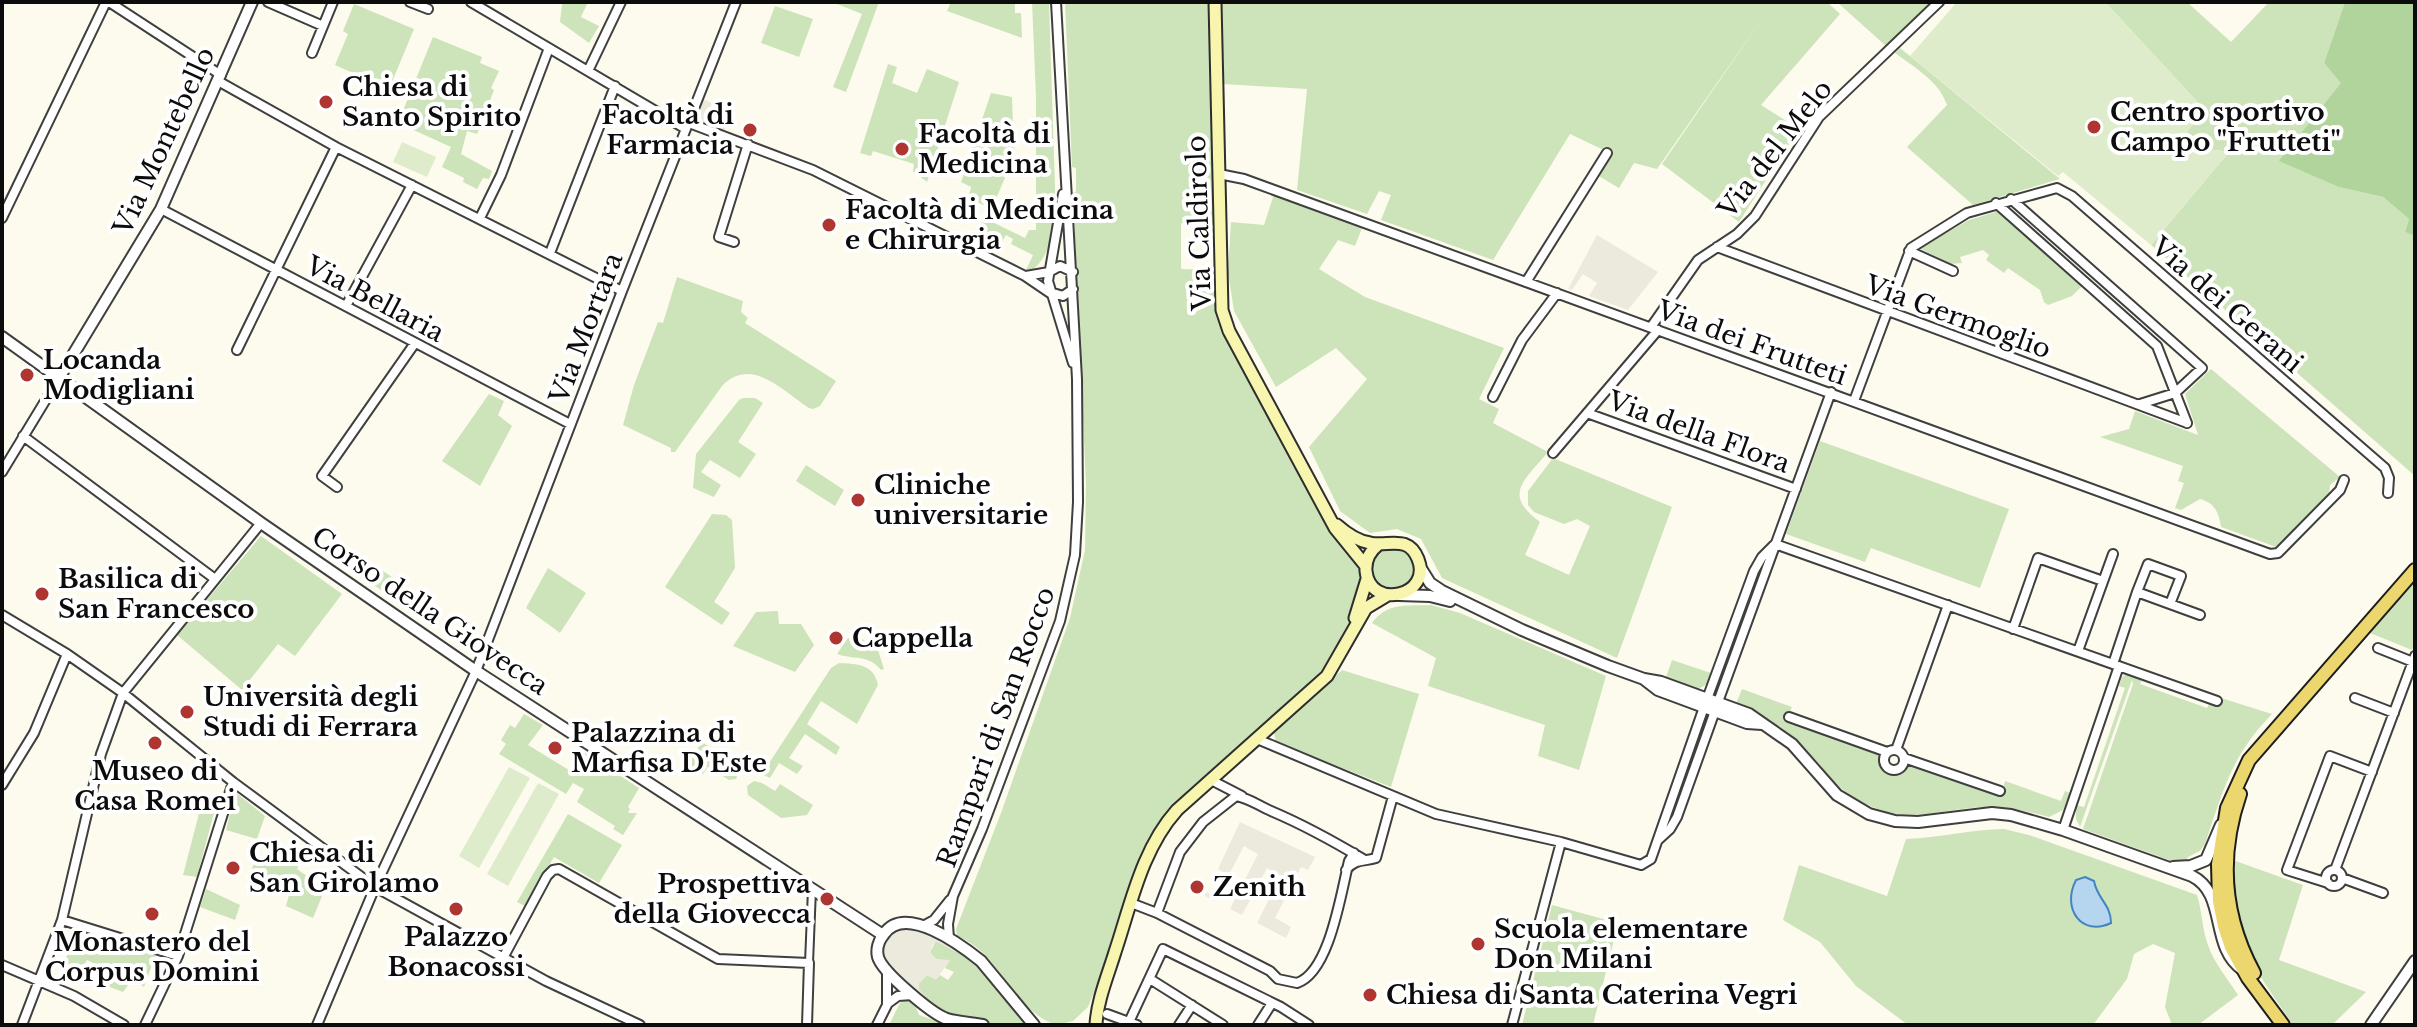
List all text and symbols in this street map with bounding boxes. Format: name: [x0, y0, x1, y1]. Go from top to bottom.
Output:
street label: Via Montebello: [106, 42, 222, 241]
place label: Chiesa di Santo Spirito: [342, 71, 521, 133]
street label: Via del Melo: [1710, 73, 1839, 225]
marker: Chiesa di Santo Spirito: [317, 93, 335, 111]
place label: Centro sportivo Campo "Frutteti": [2110, 96, 2341, 158]
place label: Facoltà di Farmacia: [602, 99, 734, 161]
place label: Facoltà di Medicina: [918, 118, 1050, 180]
marker: Centro sportivo Campo "Frutteti": [2085, 118, 2103, 136]
marker: Facoltà di Farmacia: [741, 121, 759, 139]
street label: Via Caldirolo: [1180, 135, 1218, 312]
marker: Facoltà di Medicina: [893, 140, 911, 158]
place label: Facoltà di Medicina e Chirurgia: [845, 194, 1114, 256]
marker: Facoltà di Medicina e Chirurgia: [820, 216, 838, 234]
street label: Via dei Gerani: [2144, 230, 2309, 380]
street label: Via Mortara: [542, 248, 630, 409]
street label: Via Bellaria: [299, 249, 450, 349]
street label: Via Germoglio: [1860, 268, 2055, 365]
street label: Via dei Frutteti: [1652, 293, 1851, 392]
place label: Locanda Modigliani: [43, 344, 194, 406]
marker: Locanda Modigliani: [18, 366, 36, 384]
street label: Via della Flora: [1603, 384, 1795, 480]
place label: Cliniche universitarie: [874, 469, 1048, 531]
marker: Cliniche universitarie: [849, 491, 867, 509]
street label: Corso della Giovecca: [306, 520, 555, 702]
place label: Basilica di San Francesco: [58, 563, 254, 625]
street label: Rampari di San Rocco: [930, 582, 1062, 872]
marker: Basilica di San Francesco: [33, 585, 51, 603]
place label: Cappella: [852, 622, 973, 654]
marker: Cappella: [827, 629, 845, 647]
place label: Università degli Studi di Ferrara: [203, 681, 418, 743]
marker: Università degli Studi di Ferrara: [178, 703, 196, 721]
place label: Palazzina di Marfisa D'Este: [571, 717, 767, 779]
marker: Museo di Casa Romei: [146, 734, 164, 752]
marker: Palazzina di Marfisa D'Este: [546, 739, 564, 757]
place label: Museo di Casa Romei: [74, 755, 236, 817]
place label: Chiesa di San Girolamo: [249, 837, 439, 899]
marker: Chiesa di San Girolamo: [224, 859, 242, 877]
place label: Prospettiva della Giovecca: [614, 868, 811, 930]
place label: Zenith: [1213, 871, 1306, 903]
marker: Zenith: [1188, 878, 1206, 896]
marker: Prospettiva della Giovecca: [818, 890, 836, 908]
marker: Palazzo Bonacossi: [447, 900, 465, 918]
marker: Monastero del Corpus Domini: [143, 905, 161, 923]
place label: Scuola elementare Don Milani: [1494, 913, 1748, 975]
place label: Palazzo Bonacossi: [387, 921, 525, 983]
place label: Monastero del Corpus Domini: [45, 926, 259, 988]
marker: Scuola elementare Don Milani: [1469, 935, 1487, 953]
place label: Chiesa di Santa Caterina Vegri: [1386, 979, 1797, 1011]
marker: Chiesa di Santa Caterina Vegri: [1361, 986, 1379, 1004]

